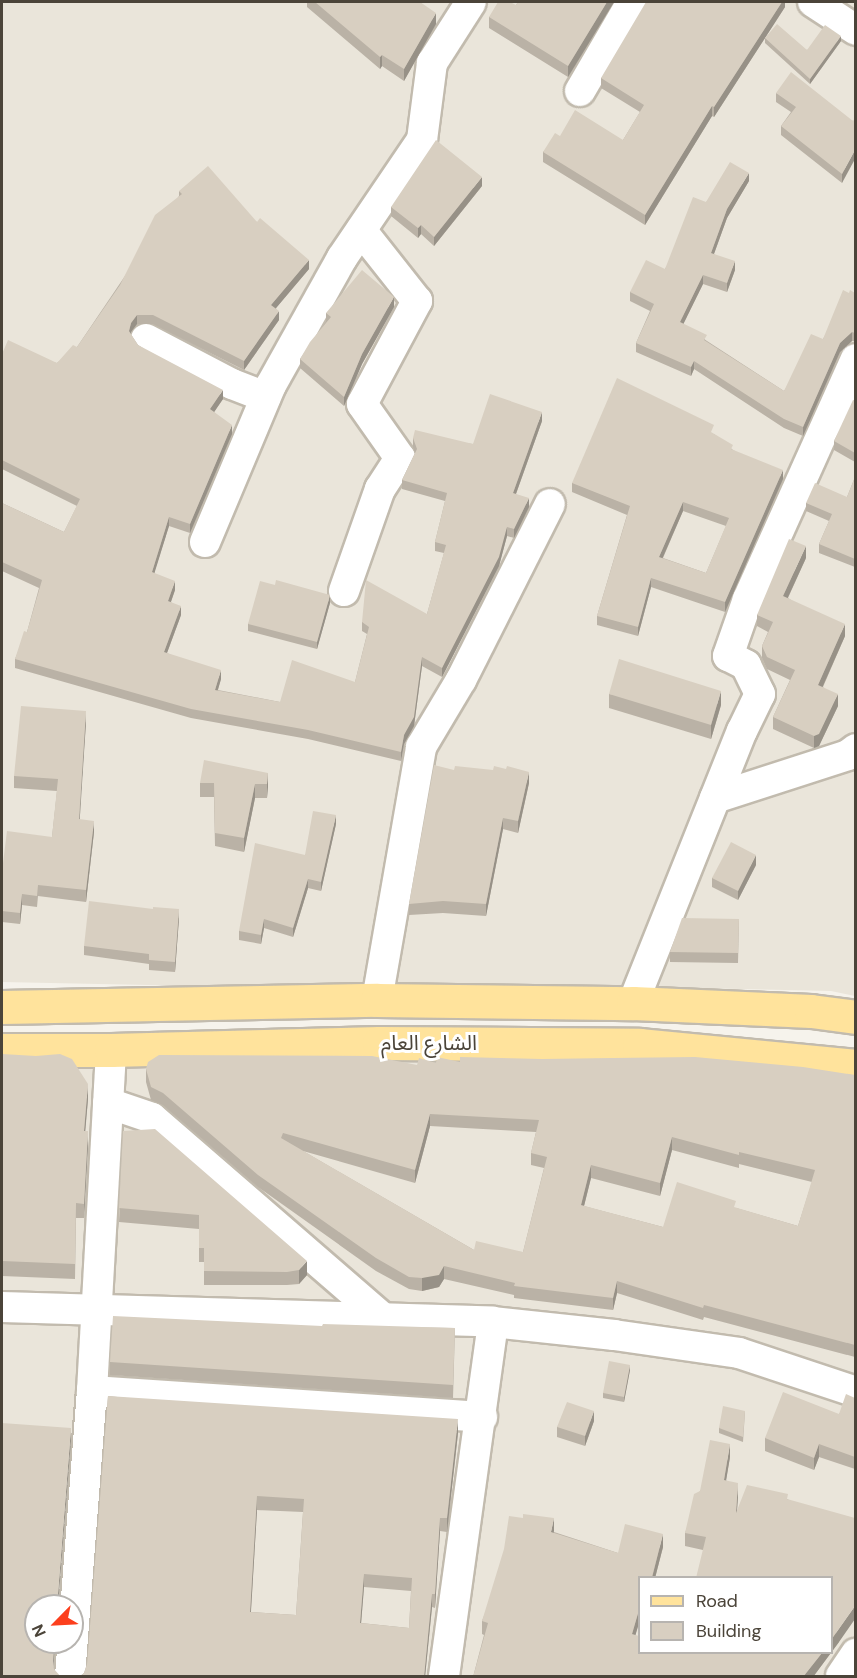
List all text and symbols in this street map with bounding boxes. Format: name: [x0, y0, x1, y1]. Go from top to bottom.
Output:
street label: الشارع العام: [381, 1030, 477, 1056]
legend: [638, 1576, 833, 1654]
text: Road: [696, 1589, 738, 1613]
north arrow: [24, 1594, 84, 1654]
text: Building: [696, 1619, 761, 1643]
text: N: [27, 1621, 51, 1640]

